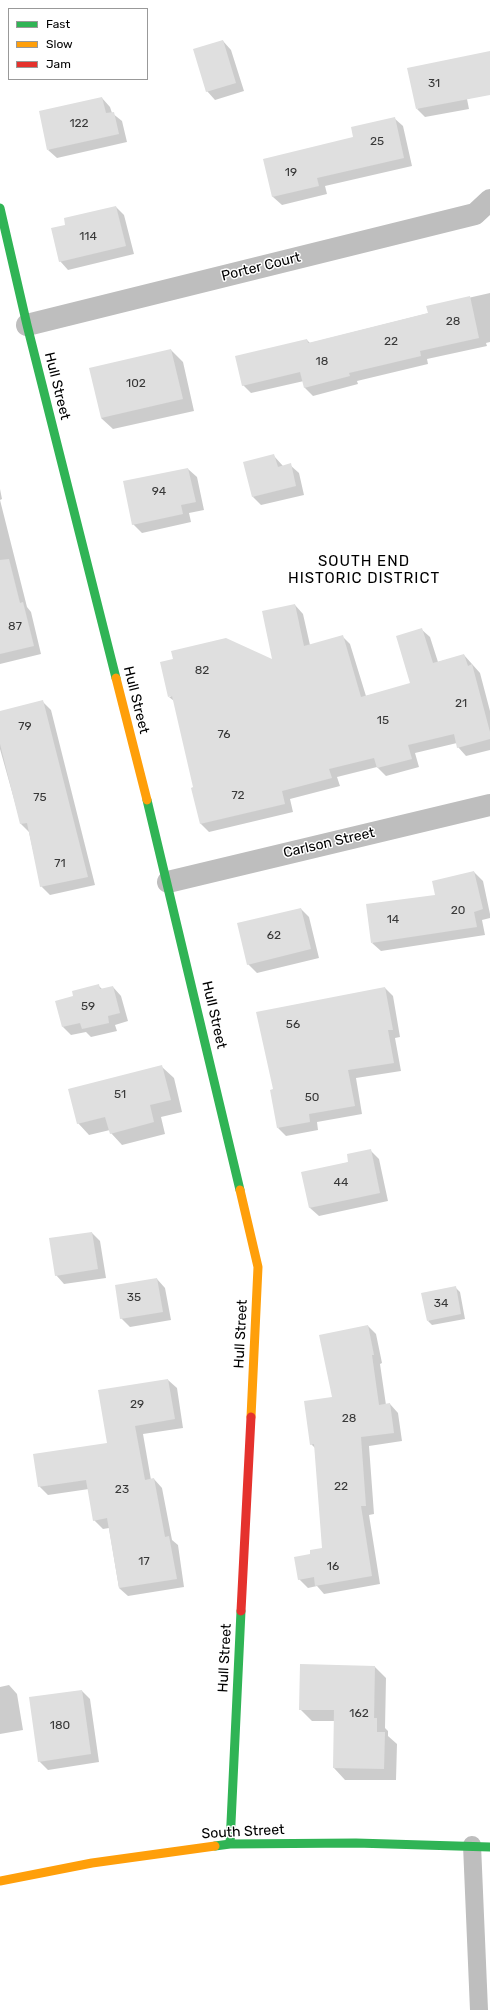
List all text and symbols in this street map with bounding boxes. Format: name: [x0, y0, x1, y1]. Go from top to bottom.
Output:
legend: [8, 8, 148, 80]
text: Fast: [46, 17, 70, 31]
text: Slow: [46, 37, 73, 51]
text: Jam: [46, 57, 71, 71]
house number: 31: [428, 77, 440, 91]
house number: 122: [69, 117, 89, 131]
house number: 25: [370, 135, 384, 149]
house number: 19: [285, 166, 297, 180]
house number: 114: [79, 230, 97, 244]
street label: Porter Court: [220, 249, 302, 285]
house number: 28: [446, 315, 460, 329]
house number: 22: [384, 335, 398, 349]
street label: Hull Street: [40, 350, 74, 422]
house number: 18: [316, 355, 328, 369]
house number: 102: [126, 377, 146, 391]
house number: 94: [152, 485, 166, 499]
district label: SOUTH END HISTORIC DISTRICT: [288, 553, 440, 588]
house number: 87: [8, 620, 22, 634]
street label: Hull Street: [119, 664, 153, 736]
house number: 82: [195, 664, 209, 678]
house number: 21: [455, 697, 467, 711]
house number: 15: [377, 714, 389, 728]
house number: 79: [18, 720, 32, 734]
house number: 76: [217, 728, 231, 742]
house number: 72: [231, 789, 245, 803]
house number: 75: [33, 791, 47, 805]
street label: Carlson Street: [282, 824, 376, 862]
house number: 71: [54, 857, 66, 871]
house number: 20: [451, 904, 465, 918]
house number: 14: [387, 913, 399, 927]
house number: 62: [267, 929, 281, 943]
street label: Hull Street: [198, 979, 230, 1051]
house number: 59: [81, 1000, 95, 1014]
house number: 56: [286, 1018, 300, 1032]
house number: 51: [114, 1088, 126, 1102]
house number: 50: [305, 1091, 319, 1105]
house number: 44: [334, 1176, 348, 1190]
house number: 35: [127, 1291, 141, 1305]
house number: 34: [434, 1297, 448, 1311]
street label: Hull Street: [231, 1299, 251, 1369]
house number: 29: [130, 1398, 144, 1412]
house number: 28: [342, 1412, 356, 1426]
house number: 22: [334, 1480, 348, 1494]
house number: 23: [115, 1483, 129, 1497]
house number: 17: [138, 1555, 150, 1569]
house number: 16: [327, 1560, 339, 1574]
street label: Hull Street: [215, 1623, 235, 1693]
house number: 162: [349, 1707, 369, 1721]
house number: 180: [50, 1719, 70, 1733]
street label: South Street: [201, 1821, 285, 1843]

